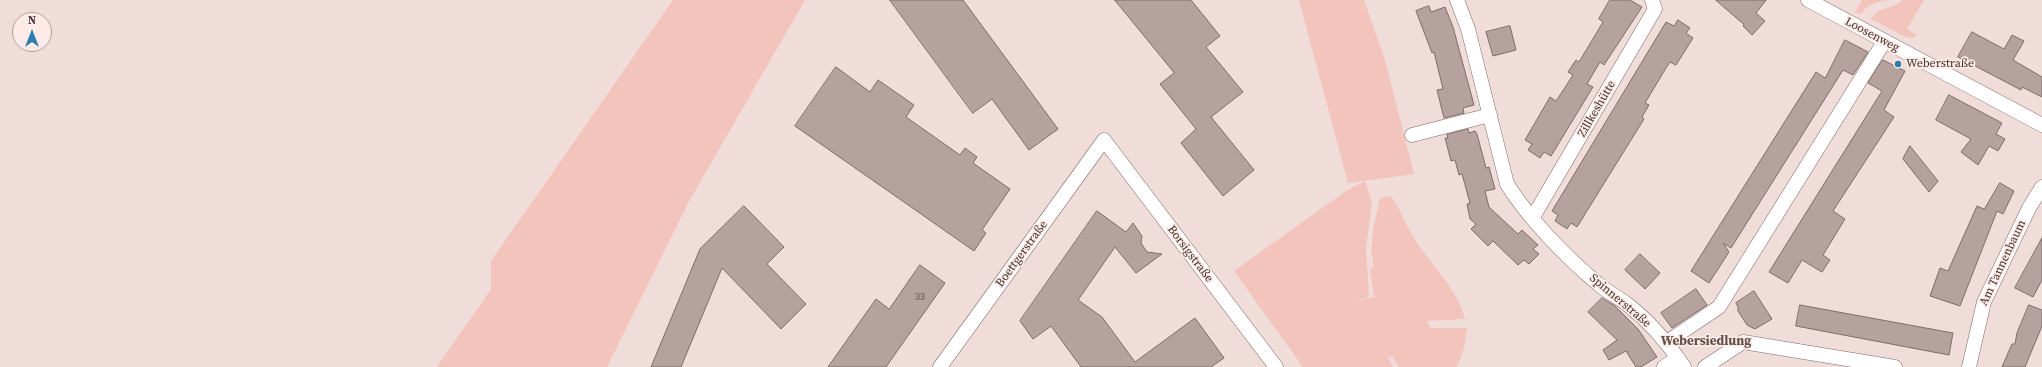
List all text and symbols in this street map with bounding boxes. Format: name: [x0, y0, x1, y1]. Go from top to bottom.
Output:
north arrow: [12, 12, 52, 52]
text: N: [28, 13, 36, 28]
street label: Loosenweg: [1842, 15, 1902, 55]
place label: Weberstraße: [1906, 57, 1974, 71]
marker: Weberstraße: [1893, 59, 1903, 69]
street label: Zillkeshütte: [1575, 78, 1619, 140]
street label: Boettgerstraße: [993, 218, 1051, 290]
street label: Am Tannenbaum: [1977, 218, 2029, 308]
street label: Borsigstraße: [1164, 223, 1216, 285]
street label: Spinnerstraße: [1586, 271, 1654, 331]
house number: 33: [915, 291, 925, 303]
district label: Webersiedlung: [1661, 334, 1751, 350]

